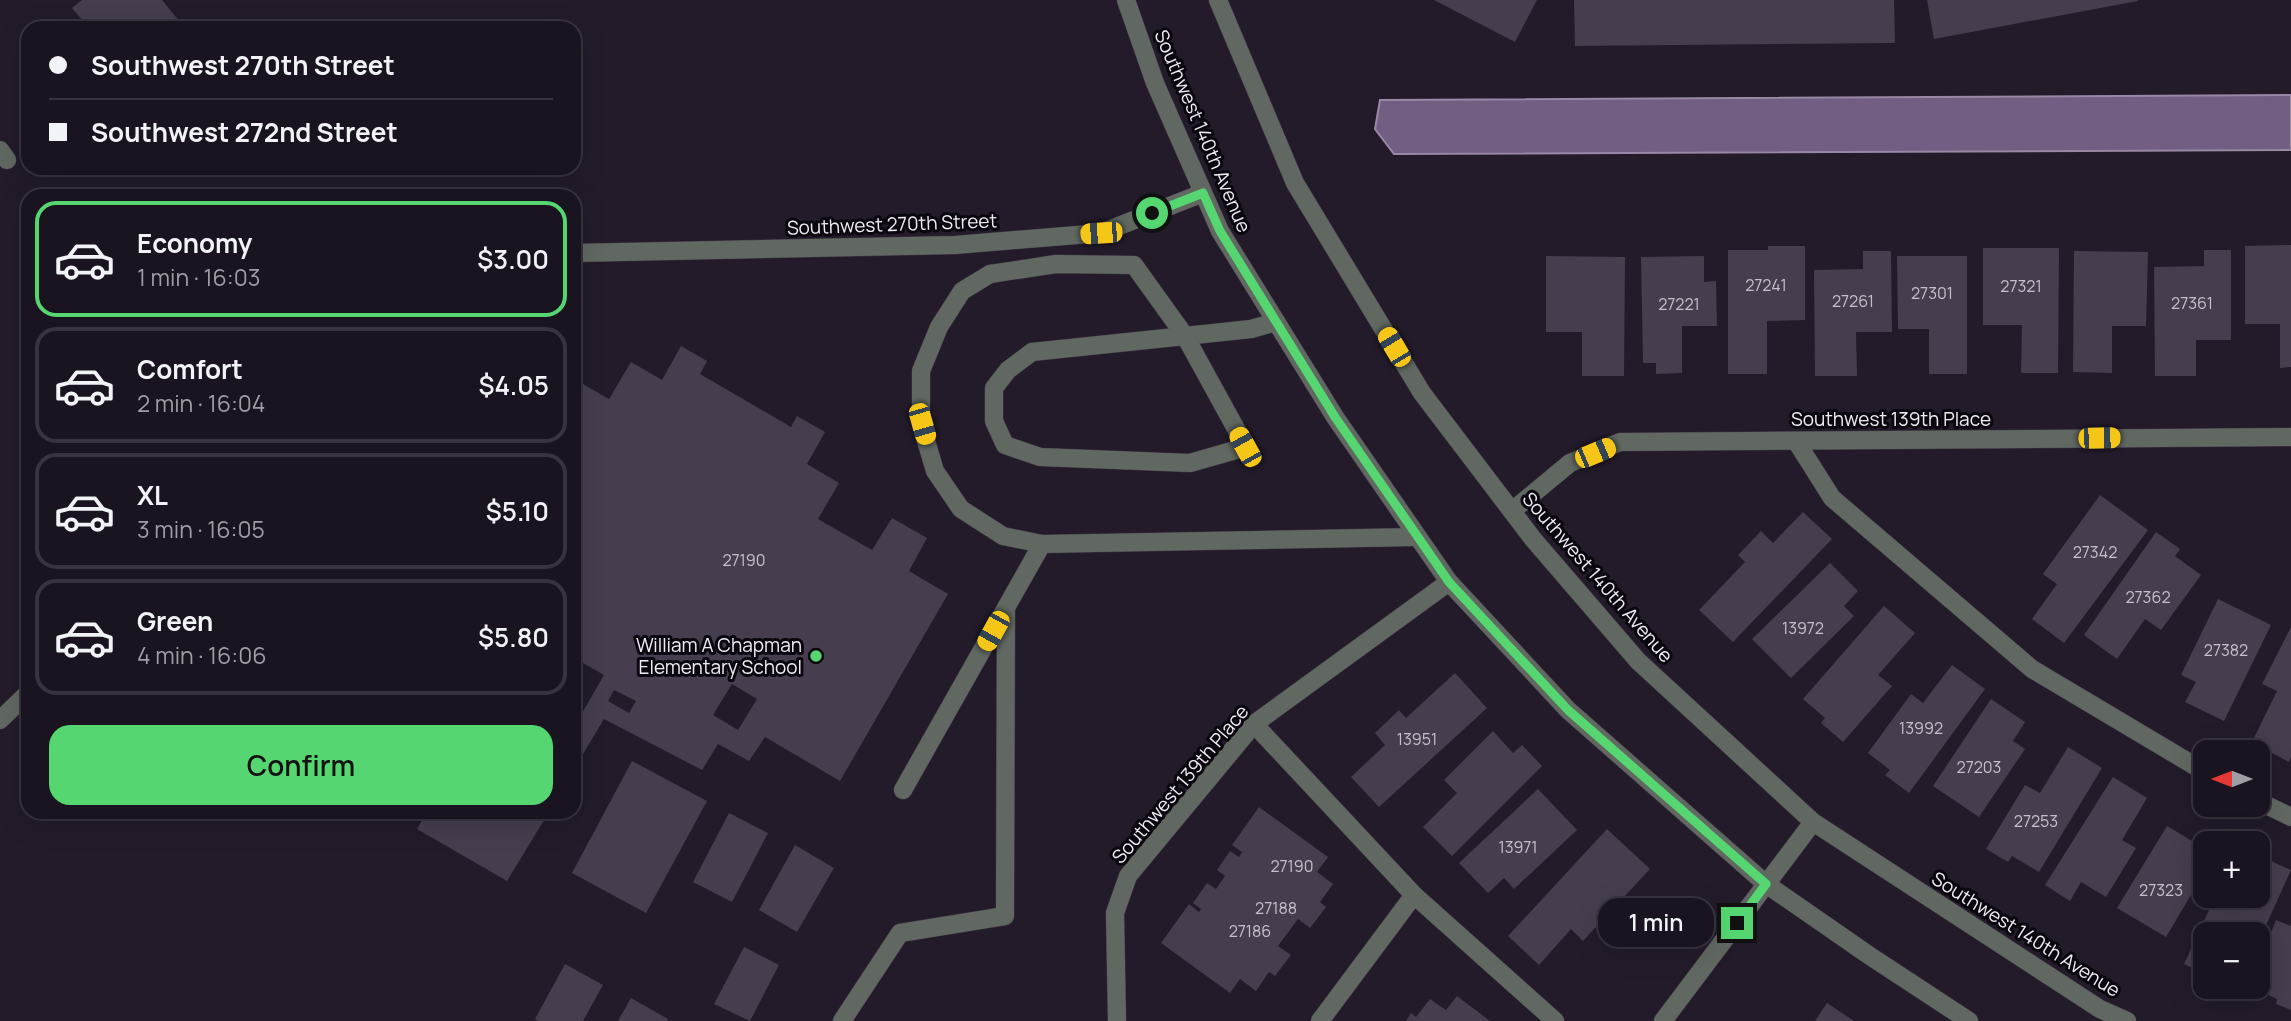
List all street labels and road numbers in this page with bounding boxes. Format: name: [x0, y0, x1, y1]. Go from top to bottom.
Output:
street label: Southwest 140th Avenue: [1148, 26, 1258, 236]
street label: Southwest 270th Street: [786, 207, 998, 241]
street label: Southwest 139th Place: [1791, 406, 1991, 432]
street label: Southwest 140th Avenue: [1517, 486, 1679, 668]
street label: Southwest 139th Place: [1106, 699, 1254, 869]
street label: Southwest 140th Avenue: [1927, 865, 2125, 1003]

